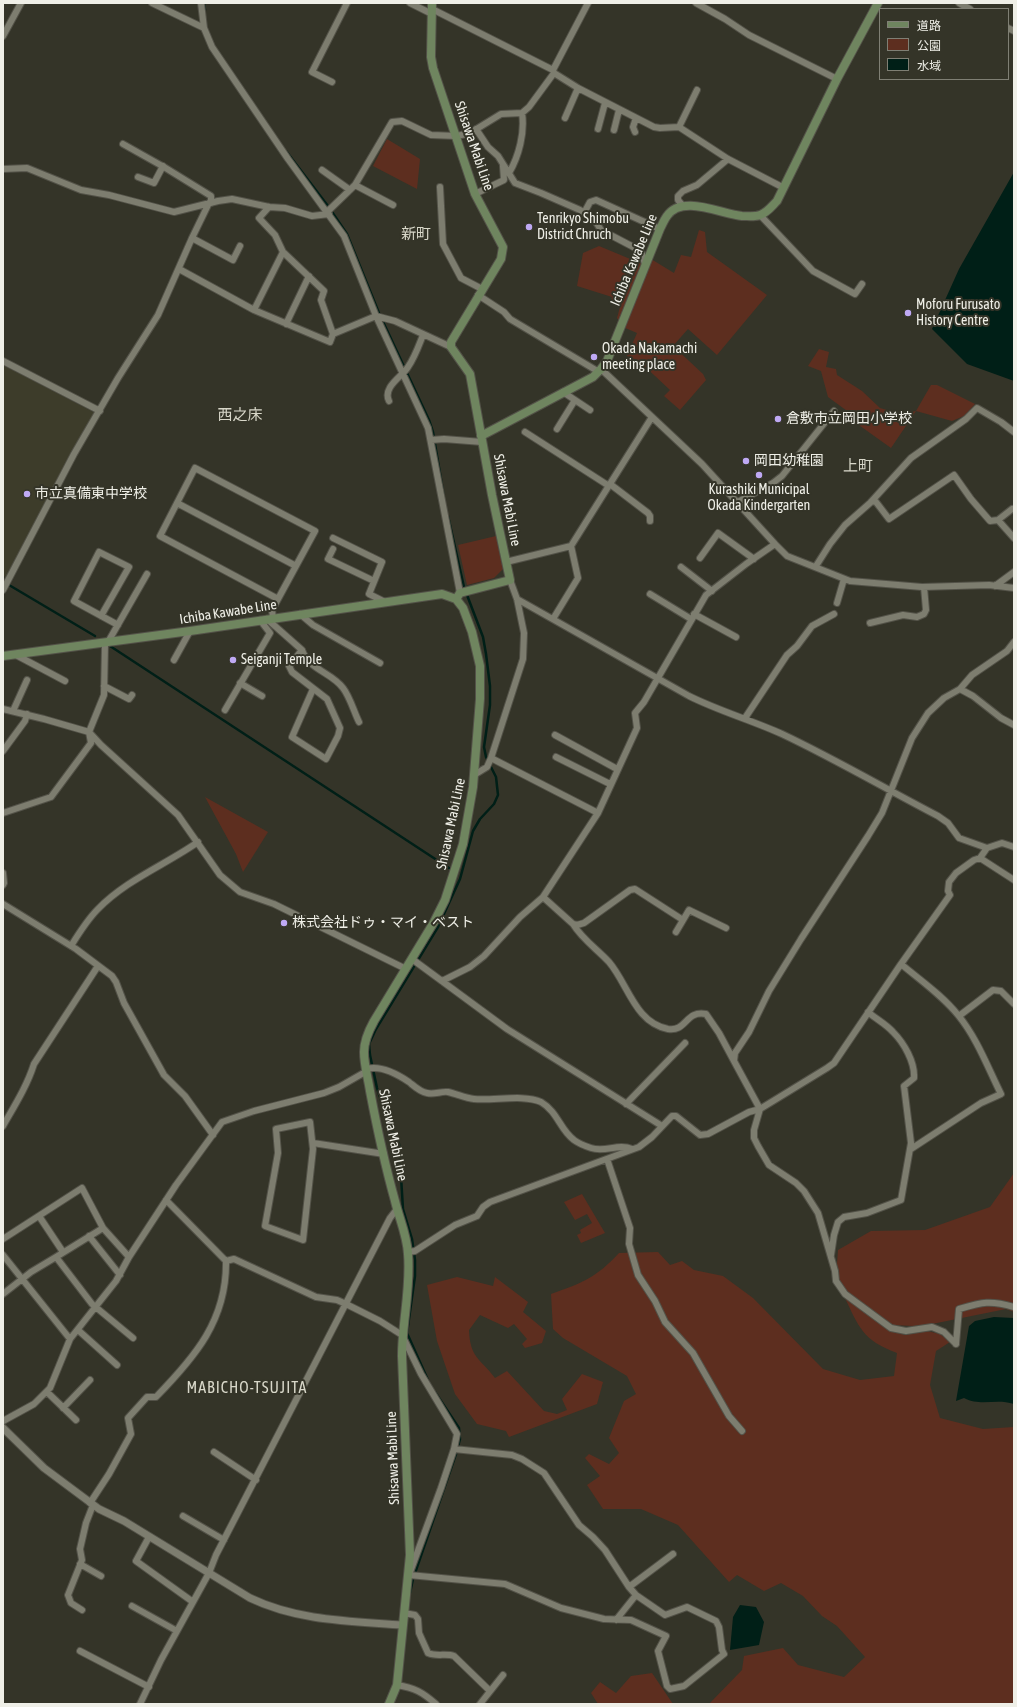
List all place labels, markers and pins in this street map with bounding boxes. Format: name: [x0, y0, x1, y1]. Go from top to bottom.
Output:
place label: Tenrikyo Shimobu District Chruch: [537, 211, 629, 244]
marker: Tenrikyo Shimobu District Chruch: [524, 222, 534, 232]
place label: Moforu Furusato History Centre: [916, 297, 1000, 330]
marker: Moforu Furusato History Centre: [903, 308, 913, 318]
place label: Okada Nakamachi meeting place: [602, 341, 697, 374]
marker: Okada Nakamachi meeting place: [589, 352, 599, 362]
place label: 倉敷市立岡田小学校: [786, 411, 912, 427]
marker: 倉敷市立岡田小学校: [773, 414, 783, 424]
place label: 岡田幼稚園: [754, 453, 824, 469]
marker: 岡田幼稚園: [741, 456, 751, 466]
marker: Kurashiki Municipal Okada Kindergarten: [754, 470, 764, 480]
place label: Kurashiki Municipal Okada Kindergarten: [708, 482, 810, 514]
place label: 市立真備東中学校: [35, 486, 147, 502]
marker: 市立真備東中学校: [22, 489, 32, 499]
place label: Seiganji Temple: [241, 652, 322, 668]
marker: Seiganji Temple: [228, 655, 238, 665]
place label: 株式会社ドゥ・マイ・ベスト: [292, 915, 474, 931]
marker: 株式会社ドゥ・マイ・ベスト: [279, 918, 289, 928]

